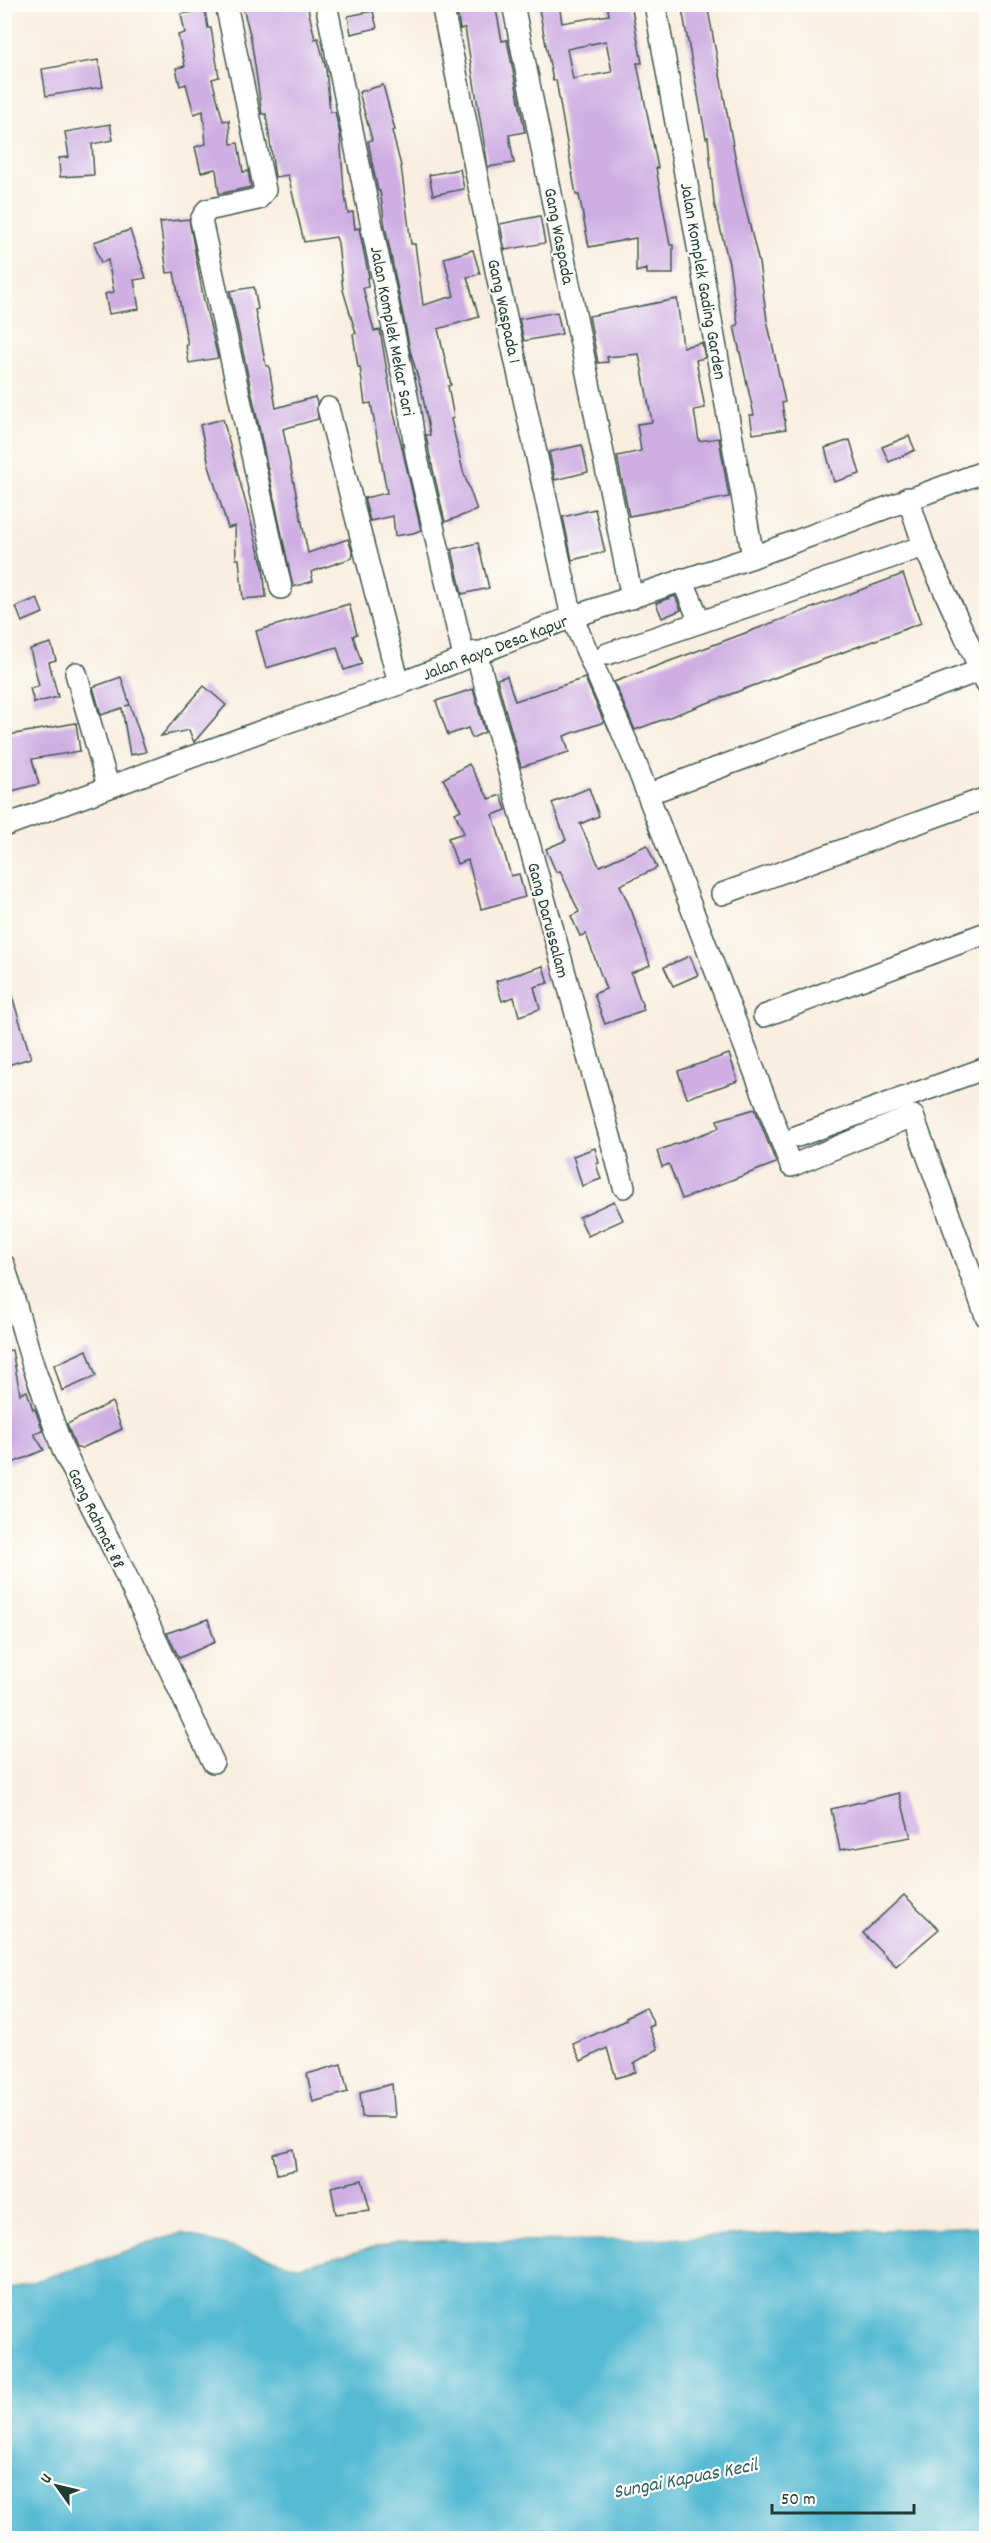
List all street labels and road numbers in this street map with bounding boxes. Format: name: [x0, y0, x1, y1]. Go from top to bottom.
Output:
street label: Jalan Komplek Gading Garden: [672, 181, 731, 382]
street label: Gang Waspada: [536, 186, 579, 287]
street label: Jalan Komplek Mekar Sari: [362, 245, 419, 418]
street label: Gang Waspada 1: [479, 257, 526, 366]
street label: Jalan Raya Desa Kapur: [420, 610, 573, 689]
street label: Gang Darussalam: [519, 860, 574, 981]
street label: Gang Rahmat 88: [60, 1464, 130, 1574]

